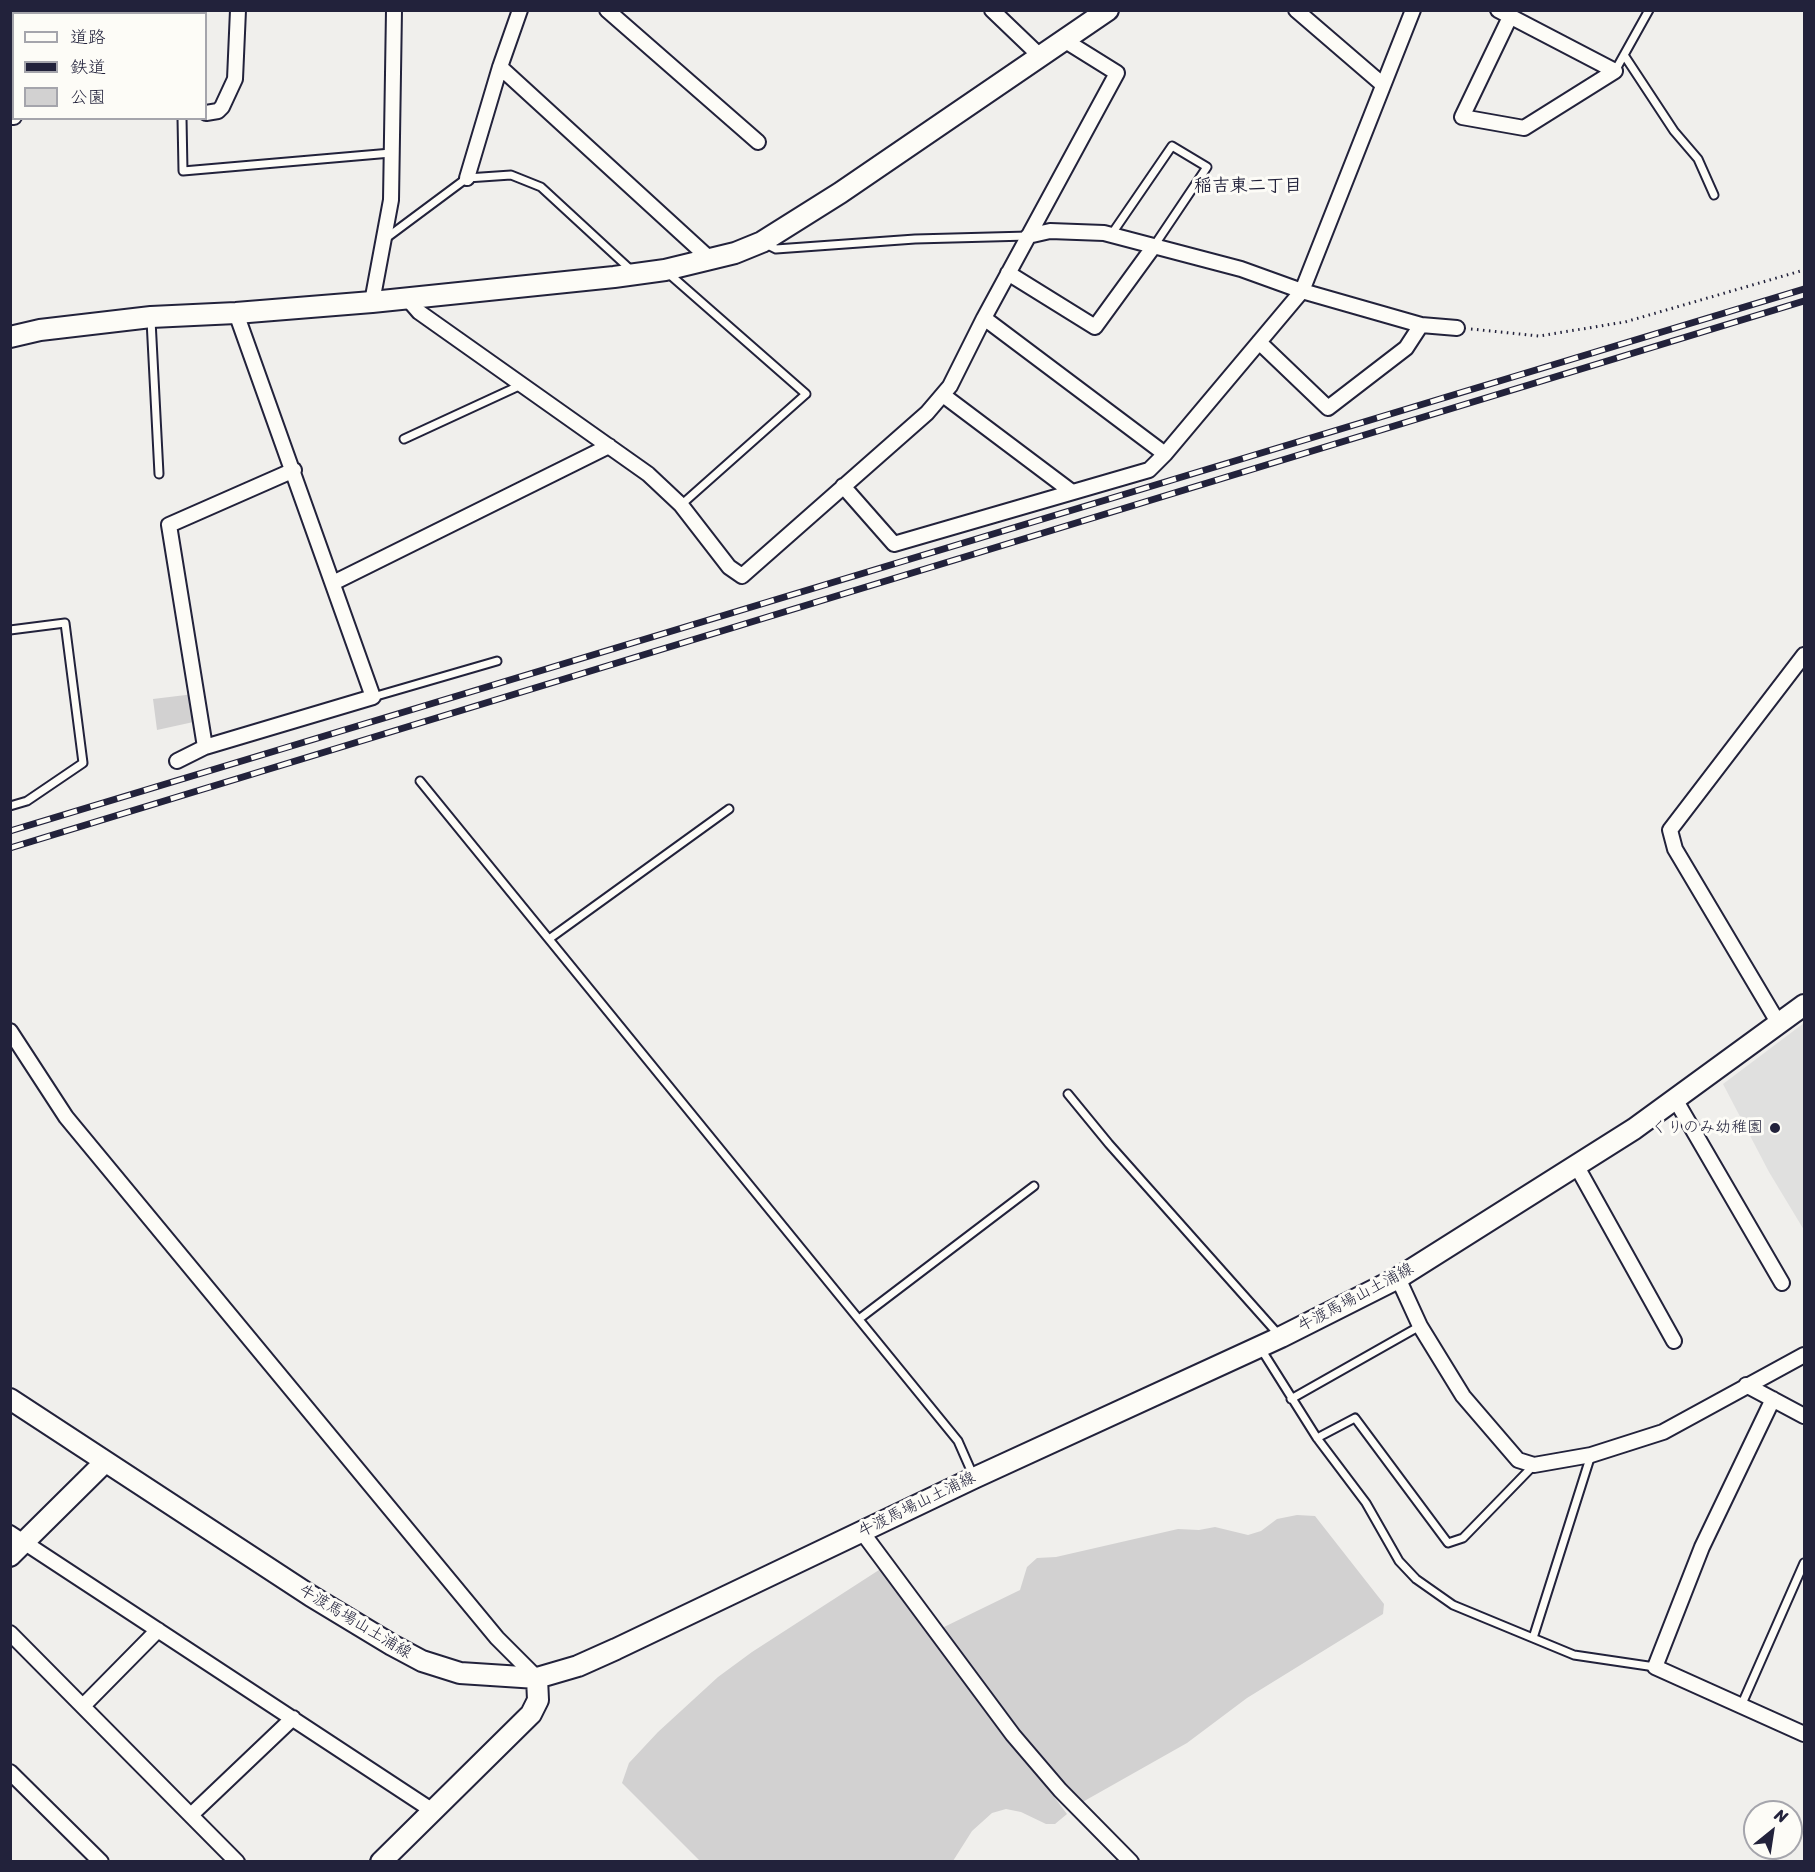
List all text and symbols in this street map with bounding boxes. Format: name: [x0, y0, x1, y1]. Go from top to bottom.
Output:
legend: [12, 12, 207, 120]
text: 道路: [70, 21, 106, 53]
text: 鉄道: [70, 51, 106, 83]
text: 公園: [70, 81, 106, 113]
district label: 稲吉東二丁目: [1194, 175, 1302, 197]
place label: くりのみ幼稚園: [1651, 1118, 1763, 1138]
marker: くりのみ幼稚園: [1768, 1121, 1782, 1135]
street label: 牛渡馬場山土浦線: [1295, 1259, 1417, 1337]
street label: 牛渡馬場山土浦線: [855, 1468, 979, 1542]
street label: 牛渡馬場山土浦線: [295, 1581, 415, 1663]
north arrow: [1743, 1800, 1803, 1860]
text: N: [1769, 1800, 1793, 1831]

